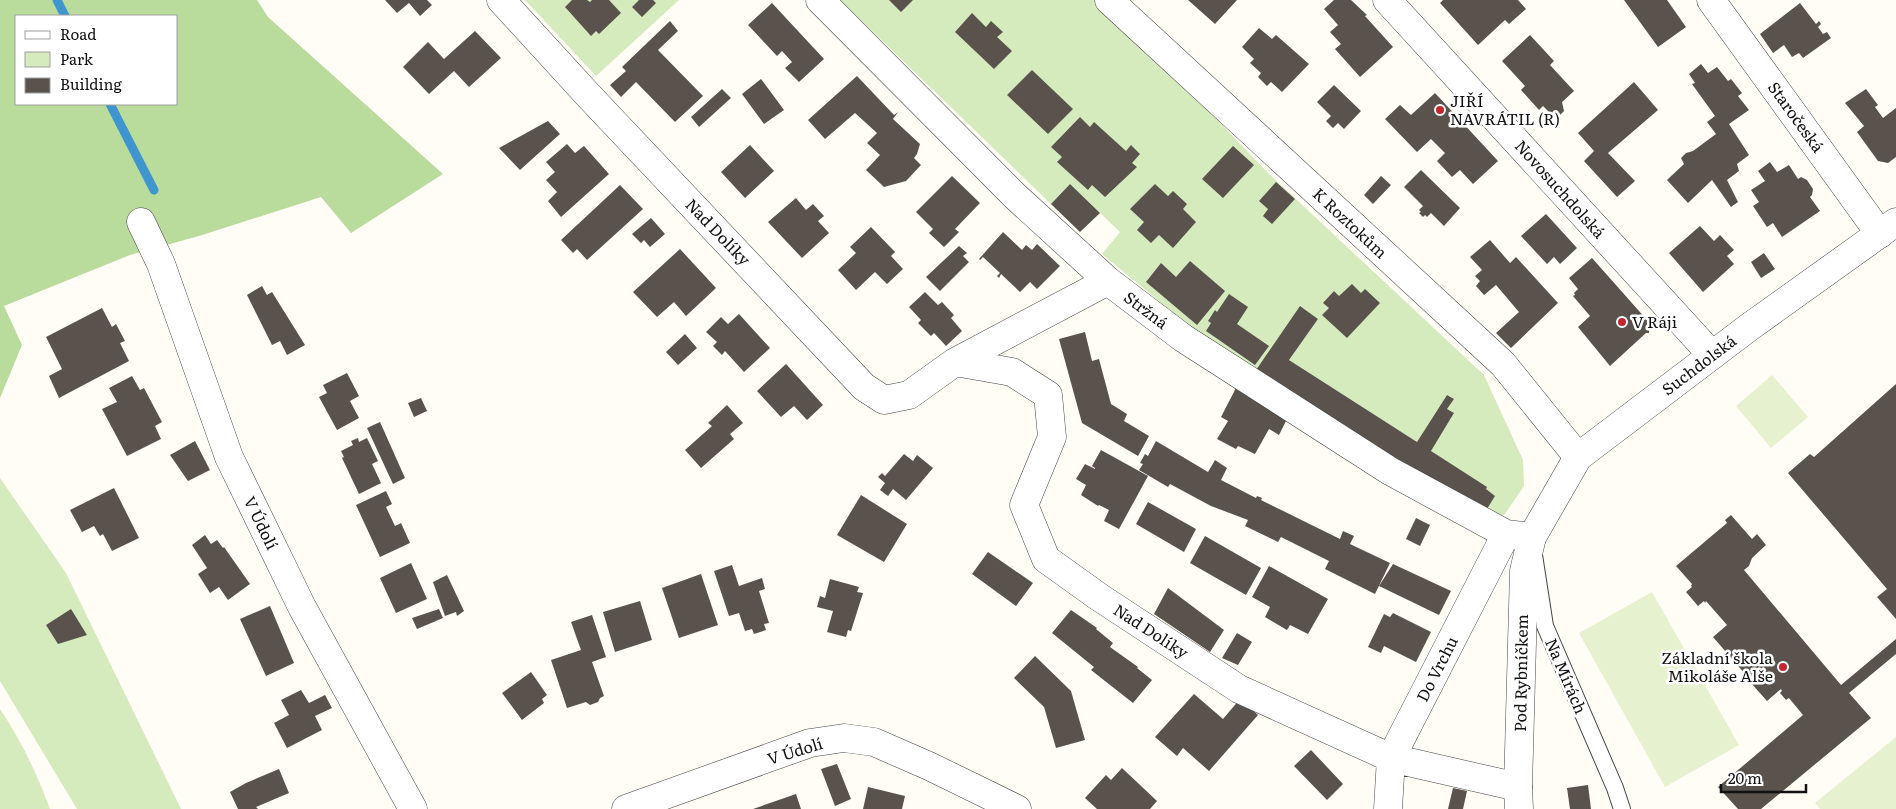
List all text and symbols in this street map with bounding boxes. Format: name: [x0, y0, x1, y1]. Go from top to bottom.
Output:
legend: [15, 15, 178, 105]
text: Road: [60, 22, 96, 45]
text: Park: [60, 47, 94, 70]
text: Building: [60, 72, 122, 95]
street label: Staročeská: [1763, 76, 1831, 157]
place label: JIŘÍ NAVRÁTIL (R): [1450, 88, 1560, 130]
marker: JIŘÍ NAVRÁTIL (R): [1434, 104, 1446, 116]
street label: Novosuchdolská: [1510, 134, 1612, 243]
street label: K Roztokům: [1308, 181, 1394, 263]
street label: Nad Dolíky: [681, 192, 757, 271]
street label: Stržná: [1119, 285, 1174, 334]
place label: V Ráji: [1632, 309, 1677, 333]
marker: V Ráji: [1616, 316, 1628, 328]
street label: Suchdolská: [1656, 328, 1741, 400]
street label: V Údolí: [239, 492, 285, 553]
street label: Nad Dolíky: [1109, 597, 1194, 664]
street label: Pod Rybníčkem: [1507, 613, 1533, 732]
street label: Do Vrchu: [1409, 631, 1463, 706]
street label: Na Mírách: [1540, 634, 1594, 718]
place label: Základní škola Mikoláše Alše: [1661, 645, 1773, 687]
marker: Základní škola Mikoláše Alše: [1777, 661, 1789, 673]
street label: V Údolí: [764, 730, 825, 770]
scale bar: [1721, 762, 1806, 794]
text: 20 m: [1728, 766, 1762, 789]

